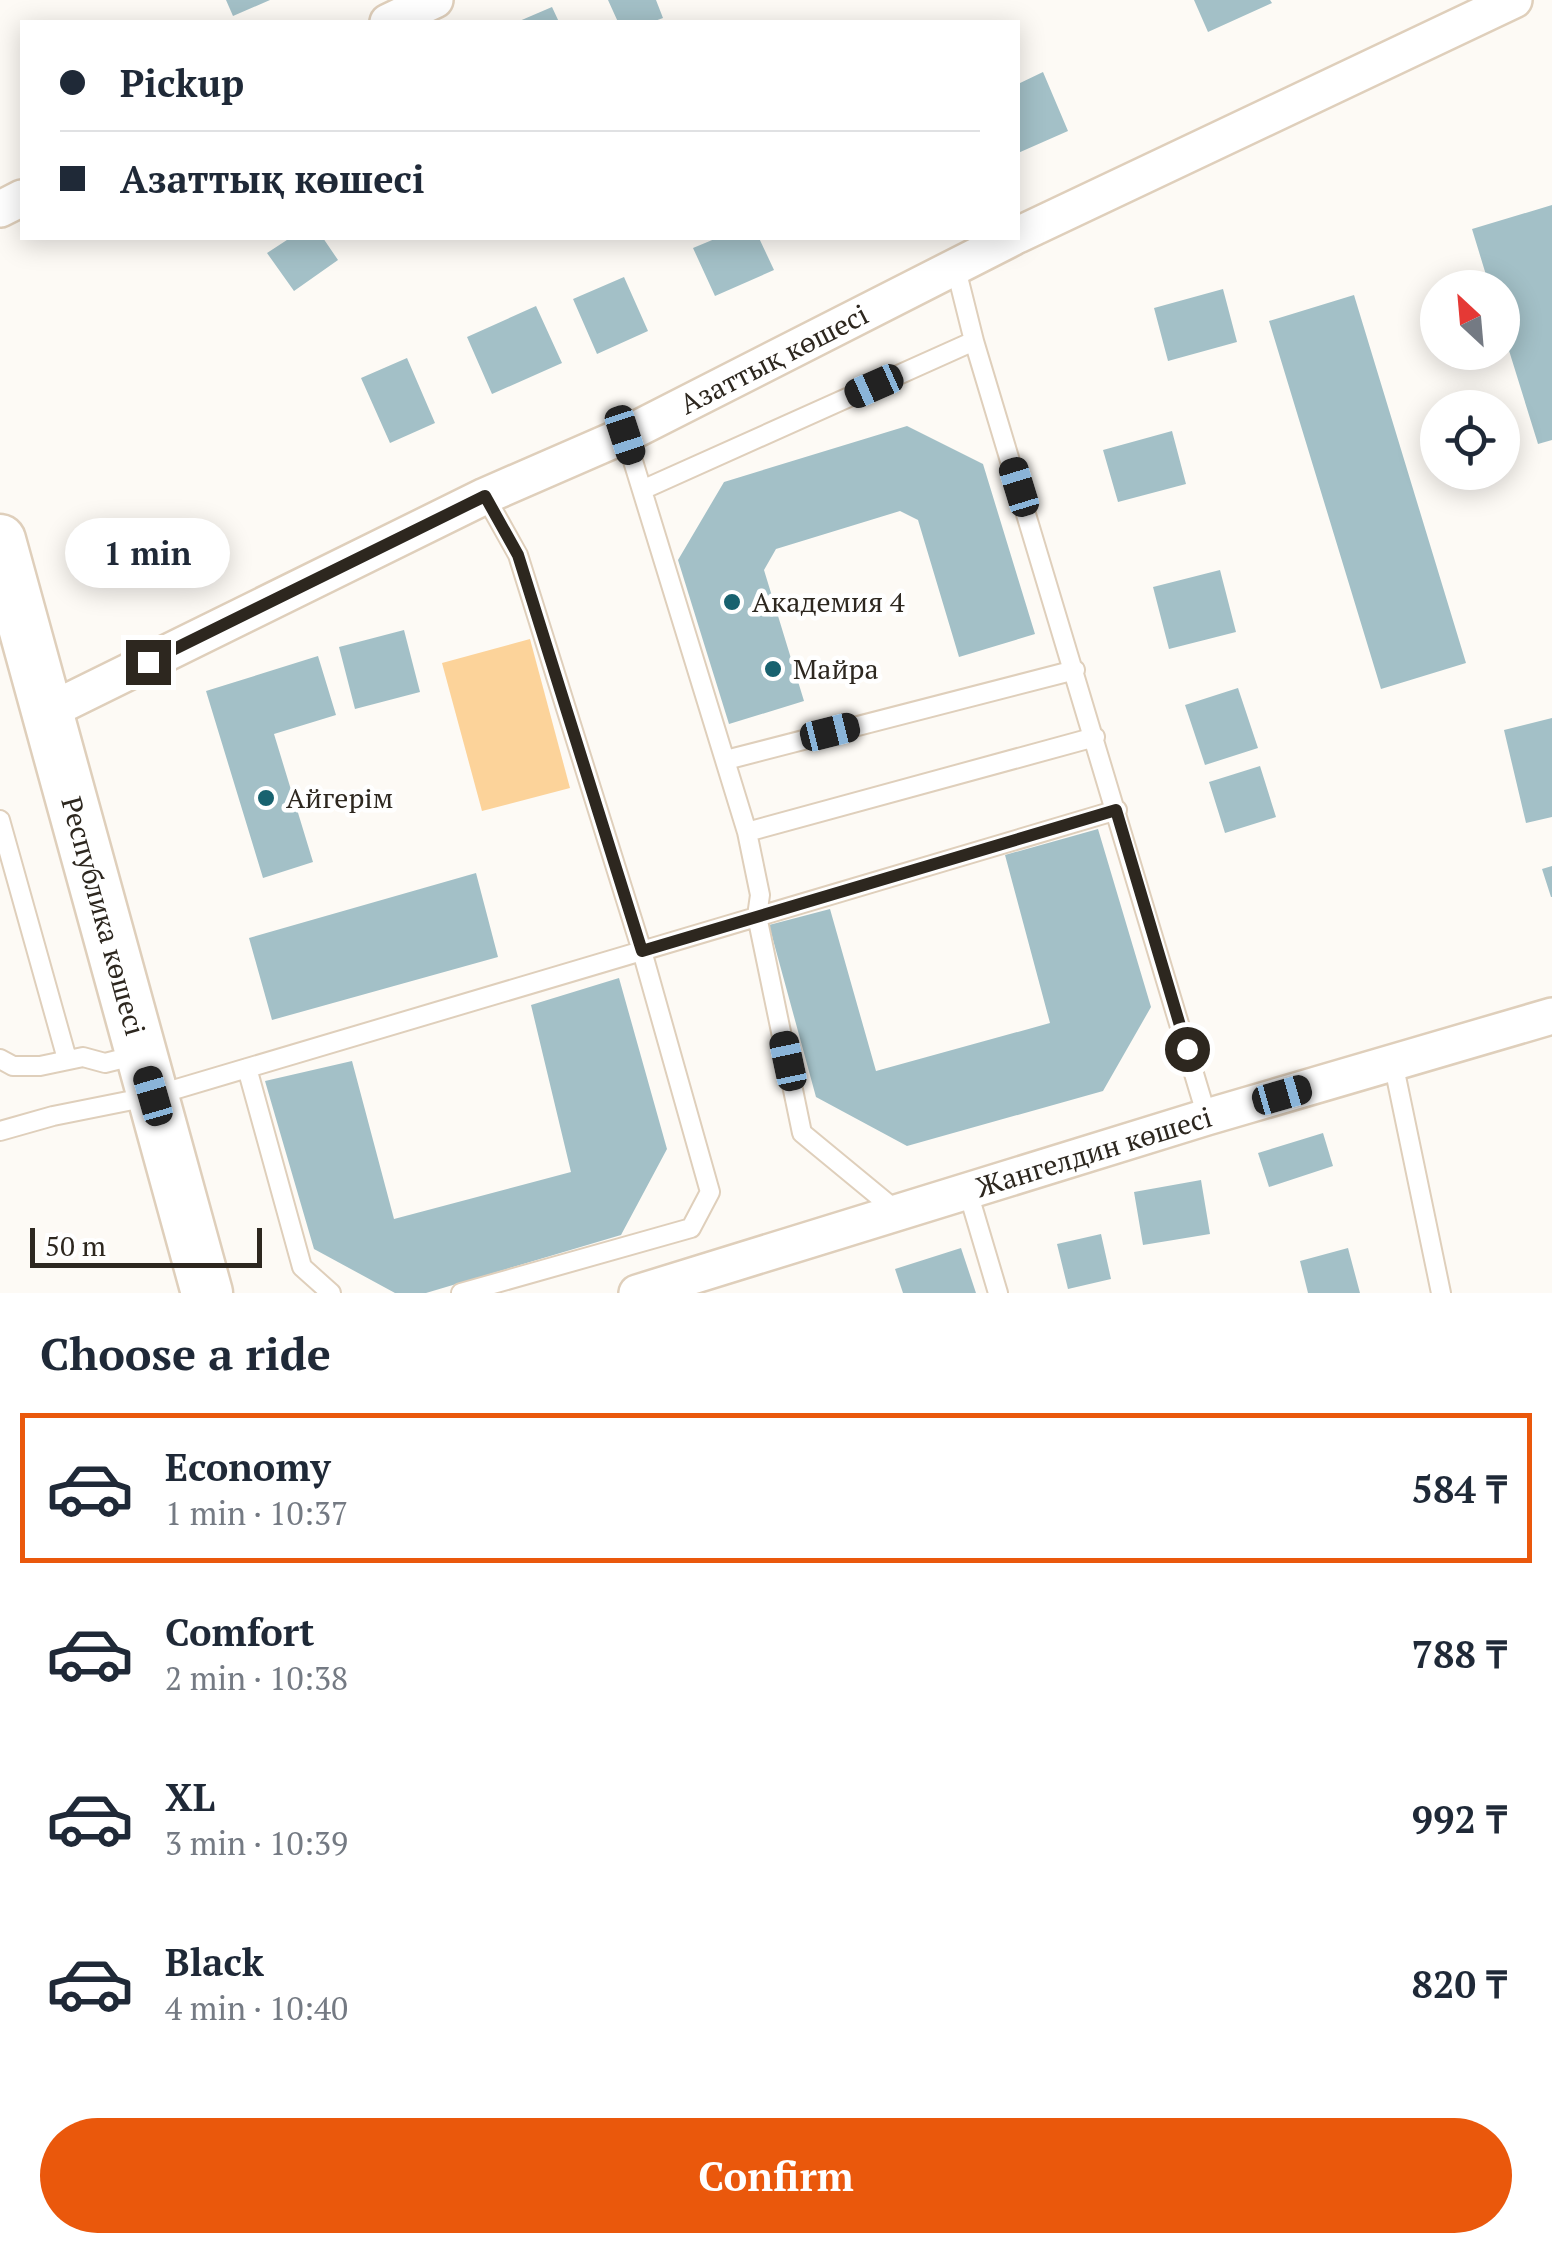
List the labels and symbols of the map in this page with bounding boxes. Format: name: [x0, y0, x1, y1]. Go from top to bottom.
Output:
north arrow: [1420, 270, 1520, 370]
street label: Азаттық көшесі: [673, 295, 874, 422]
car: [840, 360, 908, 412]
car: [601, 402, 649, 468]
car: [996, 454, 1042, 520]
callout: 1 min: [66, 517, 230, 587]
place label: Академия 4: [752, 583, 905, 620]
marker: Академия 4: [721, 591, 743, 613]
route end: [126, 640, 171, 685]
place label: Майра: [793, 650, 879, 687]
marker: Майра: [762, 658, 784, 680]
car: [797, 710, 863, 754]
place label: Айгерім: [286, 779, 393, 816]
marker: Айгерім: [255, 787, 277, 809]
street label: Республика көшесі: [53, 792, 154, 1040]
route start: [1165, 1027, 1210, 1072]
car: [767, 1029, 809, 1093]
car: [130, 1063, 176, 1129]
car: [1249, 1072, 1315, 1118]
street label: Жангелдин көшесі: [971, 1098, 1216, 1205]
scale bar: [30, 1223, 262, 1268]

